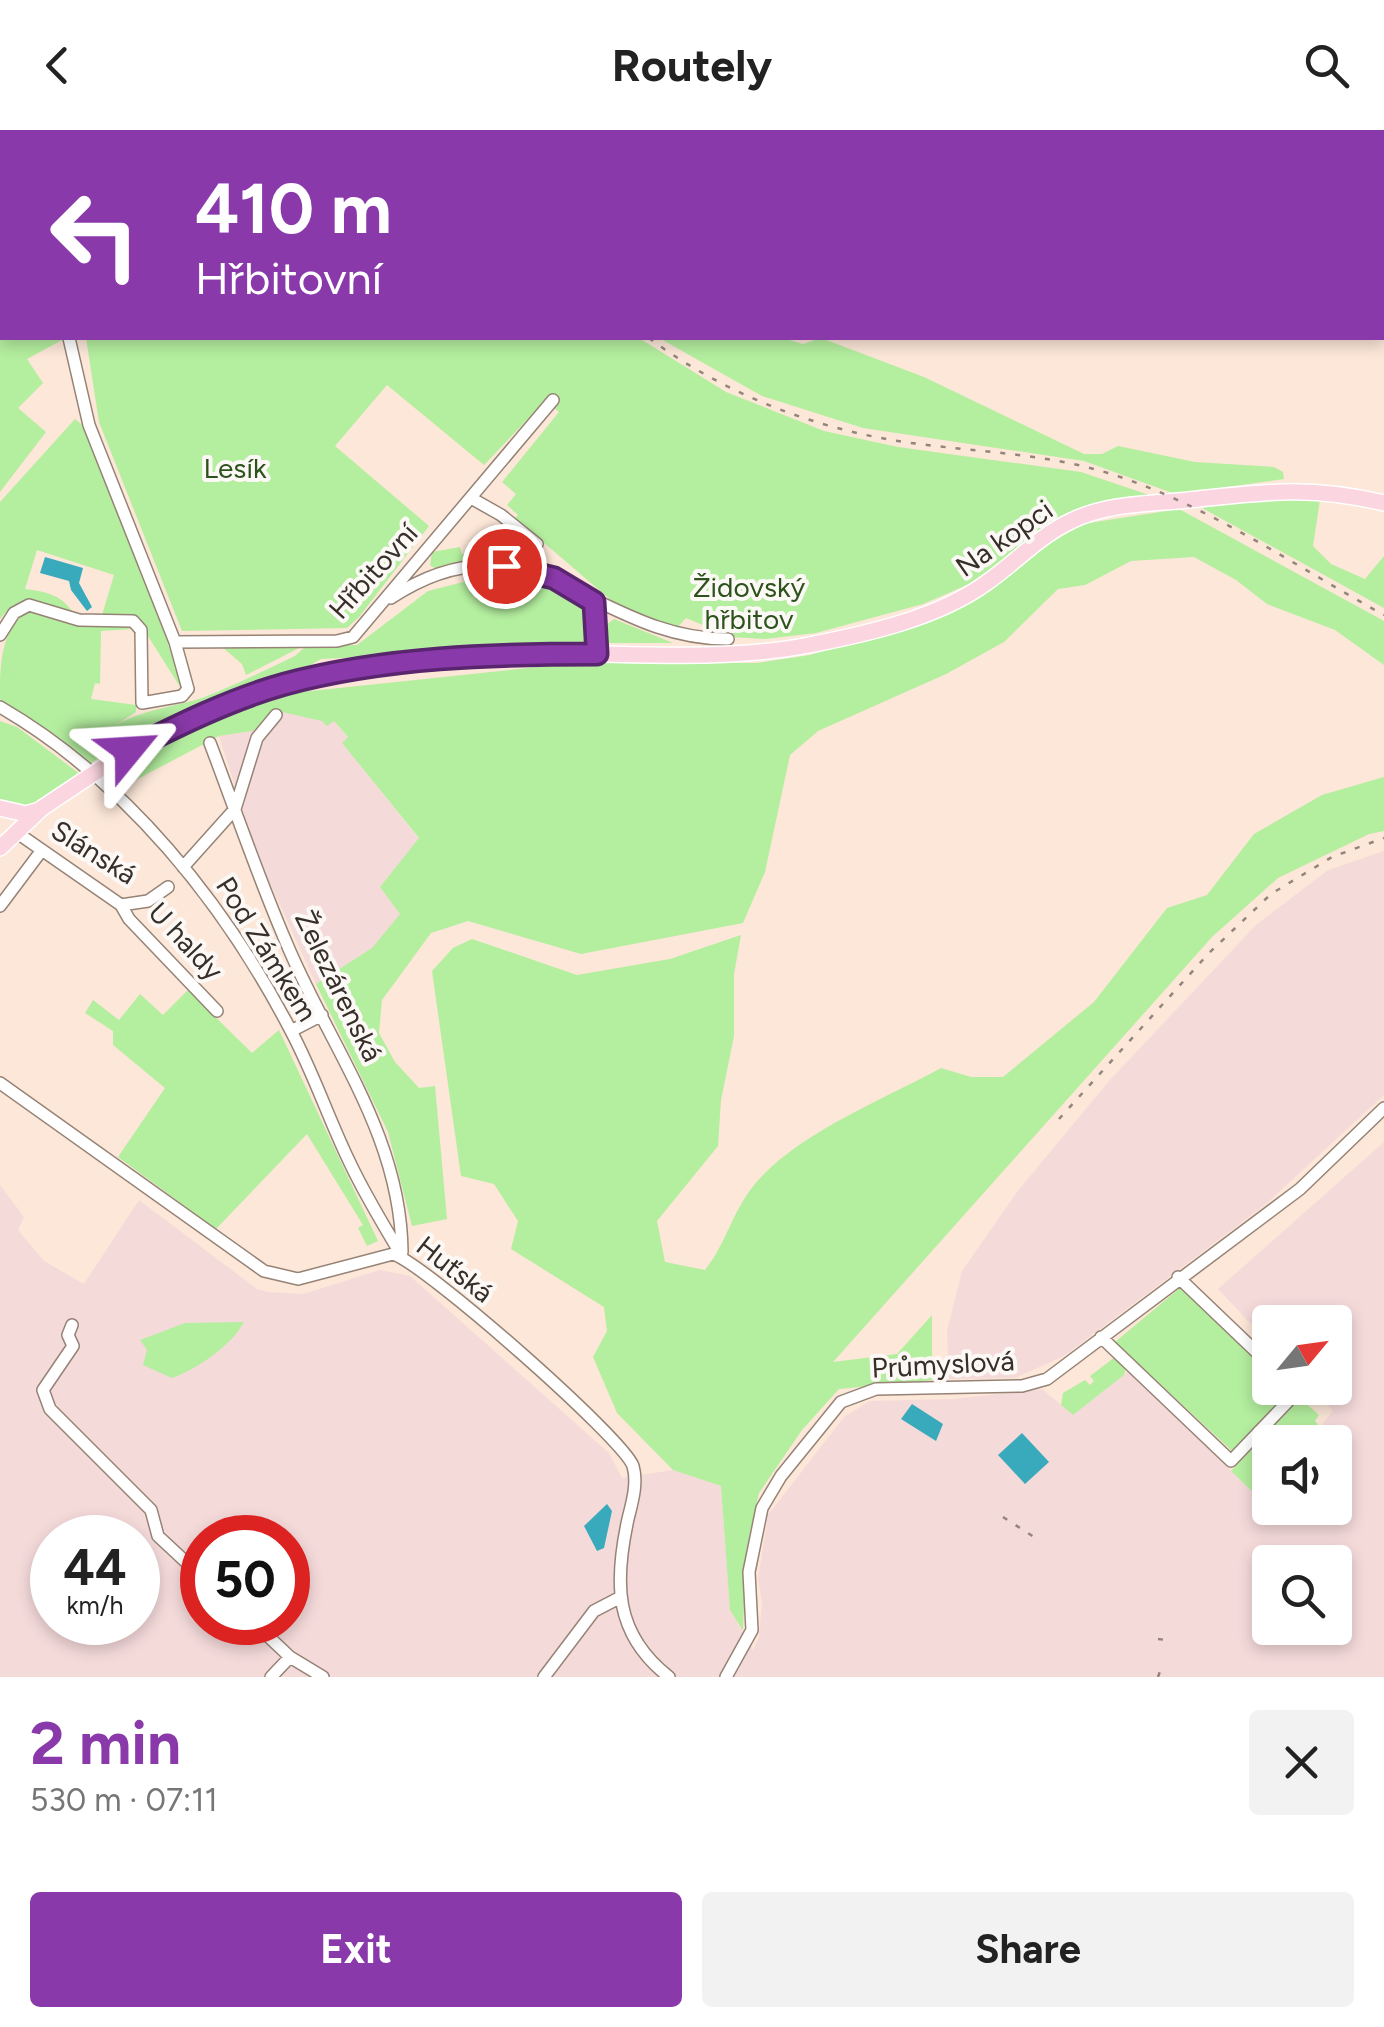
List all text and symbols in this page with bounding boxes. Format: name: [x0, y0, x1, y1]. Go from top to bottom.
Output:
icon: back: [30, 38, 85, 93]
text: Routely: [612, 38, 772, 92]
icon: search: [1299, 38, 1354, 93]
text: 410 m: [195, 166, 392, 251]
icon: left: [30, 170, 160, 300]
text: Hřbitovní: [195, 251, 382, 305]
park label: Lesík: [204, 451, 267, 485]
street label: Na kopci: [949, 492, 1059, 584]
street label: Hřbitovní: [321, 515, 426, 626]
pin: [462, 524, 547, 609]
icon: arrive: [477, 539, 532, 594]
park label: Židovský hřbitov: [693, 570, 806, 636]
position arrow: [77, 698, 181, 802]
street label: Slánská: [45, 813, 143, 891]
street label: Pod Zámkem: [209, 870, 325, 1028]
street label: U haldy: [142, 895, 231, 987]
street label: Železárenská: [288, 905, 390, 1067]
street label: Huťská: [410, 1229, 500, 1309]
north arrow: [1252, 1305, 1352, 1405]
map controls: [1252, 1305, 1352, 1645]
street label: Průmyslová: [871, 1343, 1015, 1385]
button: sound: [1252, 1425, 1352, 1525]
speed limit sign: 50: [180, 1515, 310, 1645]
text: 44: [63, 1537, 127, 1598]
button: search: [1252, 1545, 1352, 1645]
text: km/h: [66, 1590, 124, 1620]
text: 2 min: [30, 1707, 181, 1779]
button: close: [1249, 1710, 1354, 1815]
text: 530 m · 07:11: [30, 1781, 218, 1819]
button: Exit: [30, 1892, 682, 2007]
button: Share: [702, 1892, 1354, 2007]

